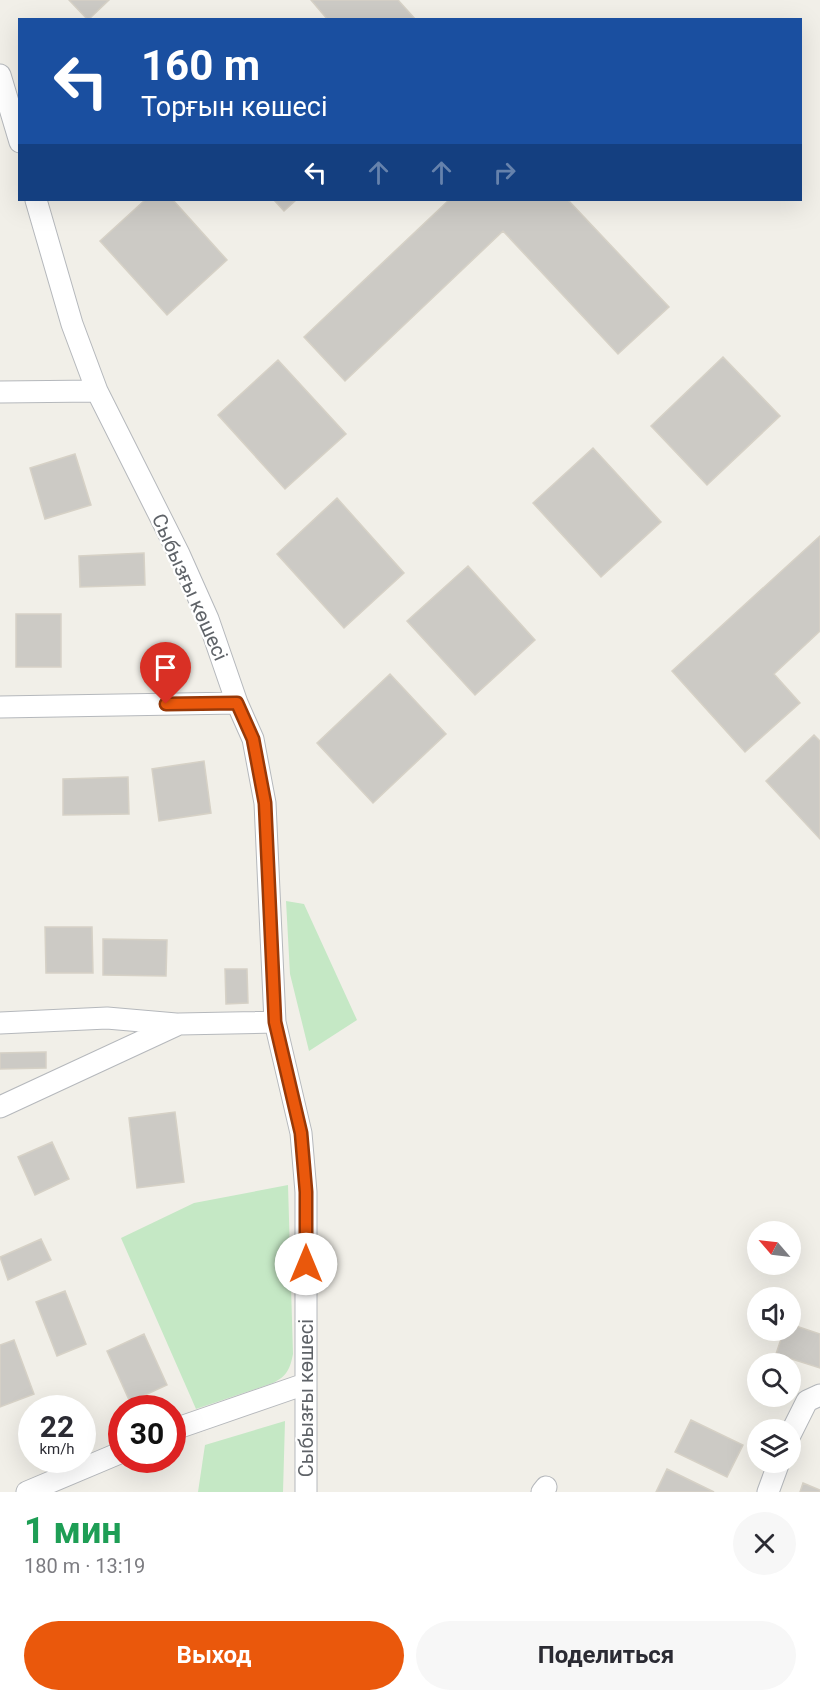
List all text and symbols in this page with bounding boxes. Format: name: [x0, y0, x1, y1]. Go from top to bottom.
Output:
text: 160 m: [141, 41, 260, 90]
icon: left: [42, 42, 120, 120]
text: Торғын көшесі: [141, 91, 328, 123]
icon: left: [299, 156, 332, 189]
icon: ahead: [362, 156, 395, 189]
icon: ahead: [425, 156, 458, 189]
icon: right: [488, 156, 521, 189]
street label: Сыбызғы көшесі: [147, 510, 233, 664]
pin: [140, 642, 191, 704]
icon: arrive: [149, 651, 182, 684]
north arrow: [747, 1221, 801, 1275]
map controls: [747, 1221, 801, 1473]
position arrow: [274, 1232, 338, 1296]
button: sound: [747, 1287, 801, 1341]
street label: Сыбызғы көшесі: [294, 1319, 318, 1477]
button: search: [747, 1353, 801, 1407]
speed limit sign: 30: [108, 1395, 186, 1473]
text: 22: [40, 1409, 74, 1444]
button: layers: [747, 1419, 801, 1473]
text: km/h: [39, 1440, 75, 1458]
text: 1 мин: [24, 1510, 122, 1552]
button: close: [733, 1512, 796, 1575]
text: 180 m · 13:19: [24, 1554, 145, 1578]
button: Выход: [24, 1621, 404, 1690]
button: Поделиться: [416, 1621, 796, 1690]

